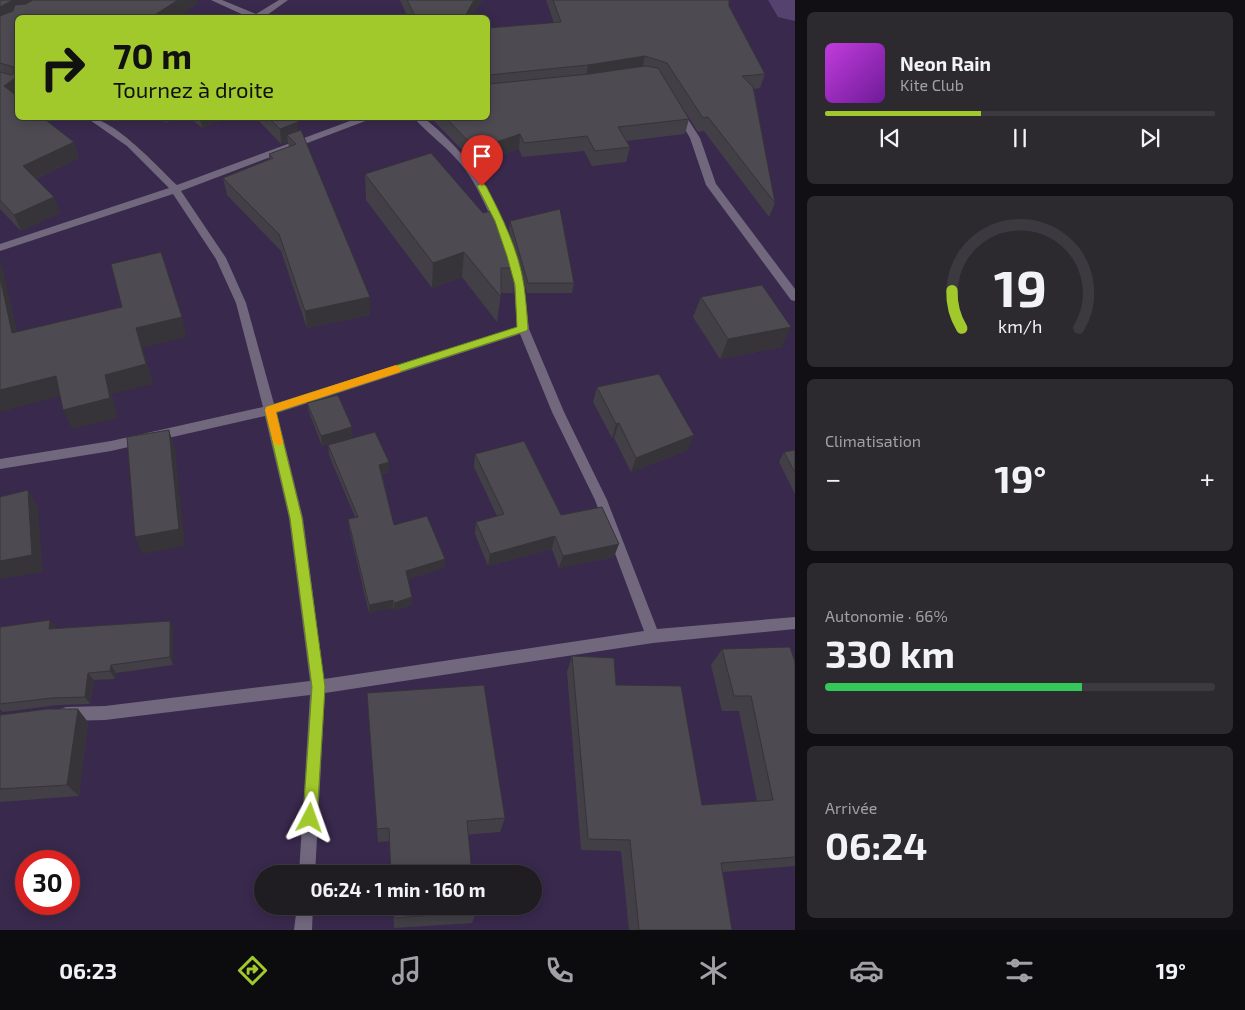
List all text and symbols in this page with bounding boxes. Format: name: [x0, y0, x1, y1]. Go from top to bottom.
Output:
text: 70 m: [113, 34, 192, 76]
icon: right: [30, 35, 95, 100]
text: Neon Rain: [900, 52, 991, 75]
text: Kite Club: [900, 75, 964, 94]
text: Tournez à droite: [113, 76, 274, 102]
icon: previous: [876, 124, 904, 152]
icon: pause: [1006, 124, 1034, 152]
icon: next: [1136, 124, 1164, 152]
pin: [461, 135, 503, 186]
icon: arrive: [468, 142, 496, 170]
text: 19: [993, 255, 1047, 317]
text: km/h: [998, 315, 1042, 337]
text: Climatisation: [825, 431, 921, 450]
text: 19°: [995, 455, 1046, 501]
text: −: [825, 461, 841, 495]
text: +: [1200, 461, 1215, 495]
text: Autonomie · 66%: [825, 606, 948, 625]
text: 330 km: [825, 630, 955, 676]
position arrow: [283, 791, 335, 843]
text: Arrivée: [825, 798, 877, 817]
text: 06:24: [825, 822, 927, 868]
speed limit sign: 30: [15, 850, 80, 915]
text: 06:24 · 1 min · 160 m: [310, 878, 486, 901]
icon: directions: [235, 953, 270, 988]
icon: music: [389, 953, 424, 988]
icon: phone: [542, 953, 577, 988]
icon: climate: [696, 953, 731, 988]
icon: car: [849, 953, 884, 988]
icon: filters: [1002, 953, 1037, 988]
text: 06:23: [59, 957, 117, 983]
text: 19°: [1156, 957, 1186, 983]

